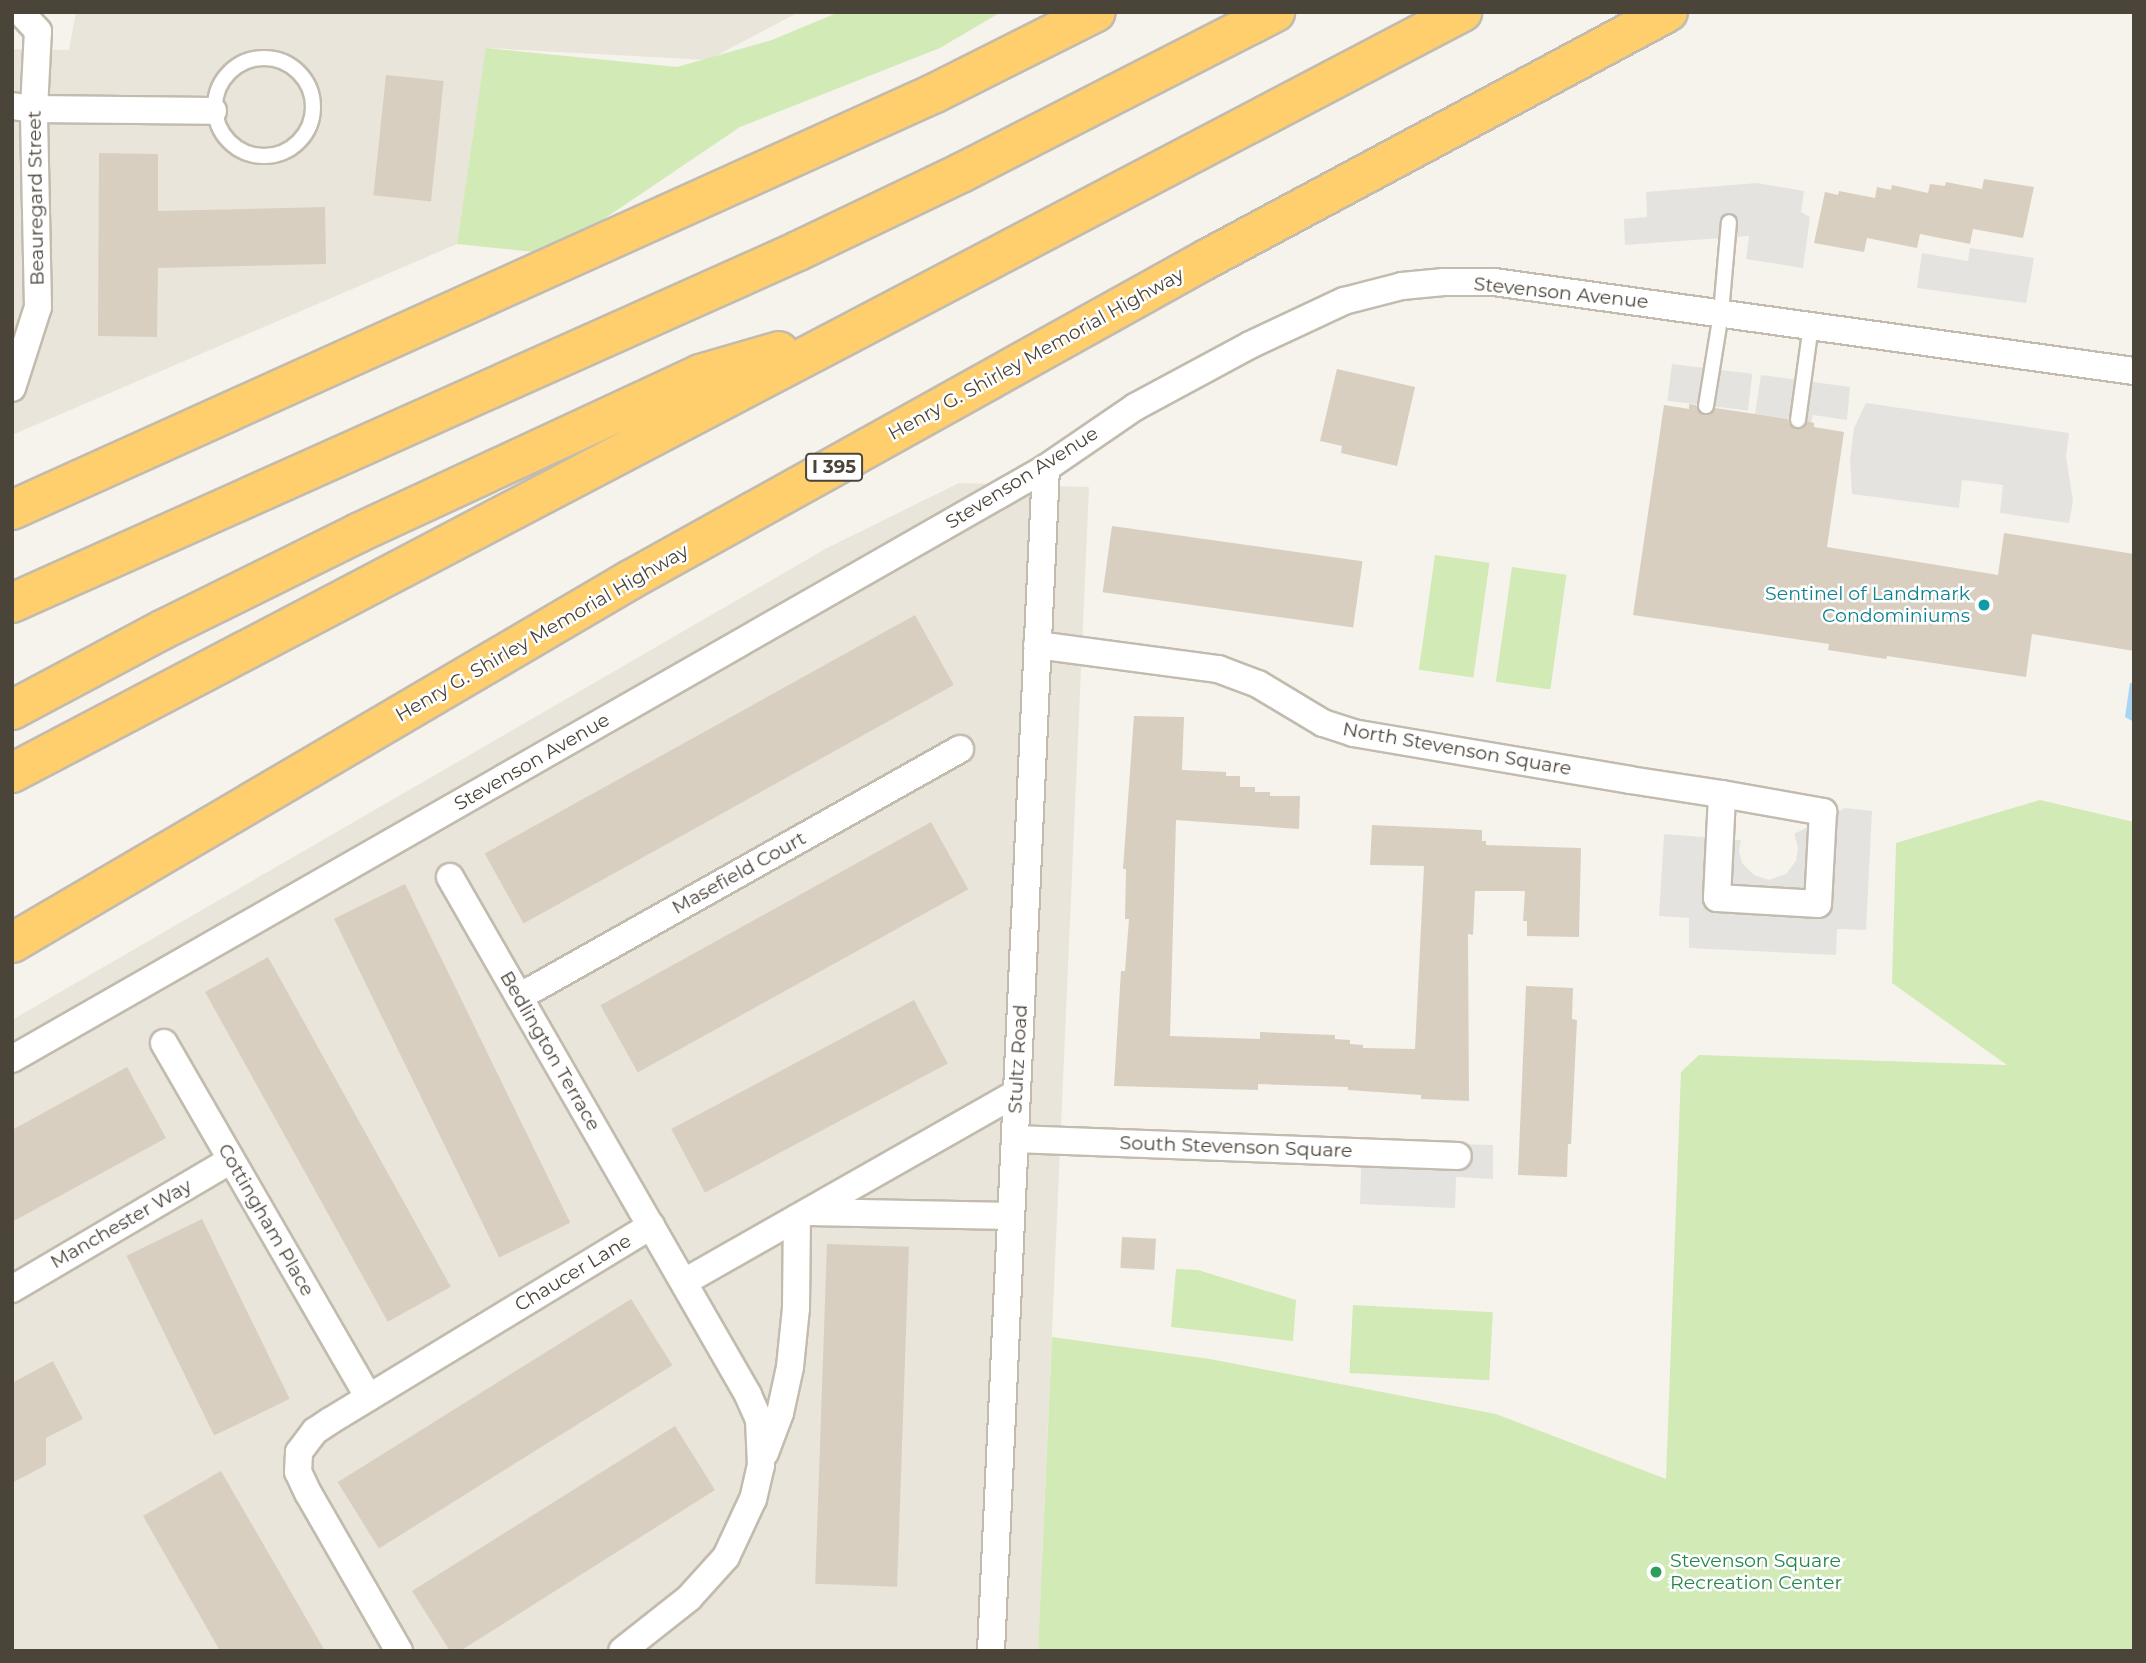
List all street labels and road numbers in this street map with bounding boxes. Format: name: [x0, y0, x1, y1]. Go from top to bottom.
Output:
street label: Beauregard Street: [23, 110, 49, 286]
street label: Henry G. Shirley Memorial Highway: [884, 263, 1188, 445]
street label: Stevenson Avenue: [1473, 272, 1649, 314]
street label: Stevenson Avenue: [942, 422, 1102, 534]
road number: I 395: [804, 452, 864, 481]
street label: Henry G. Shirley Memorial Highway: [391, 539, 693, 727]
street label: Stevenson Avenue: [450, 708, 614, 816]
street label: North Stevenson Square: [1341, 718, 1573, 780]
street label: Masefield Court: [668, 827, 810, 919]
street label: Bedlington Terrace: [495, 967, 605, 1135]
street label: Stultz Road: [1004, 1004, 1032, 1114]
street label: South Stevenson Square: [1119, 1132, 1353, 1162]
street label: Cottingham Place: [213, 1140, 319, 1300]
street label: Manchester Way: [46, 1174, 196, 1274]
street label: Chaucer Lane: [511, 1229, 635, 1317]

